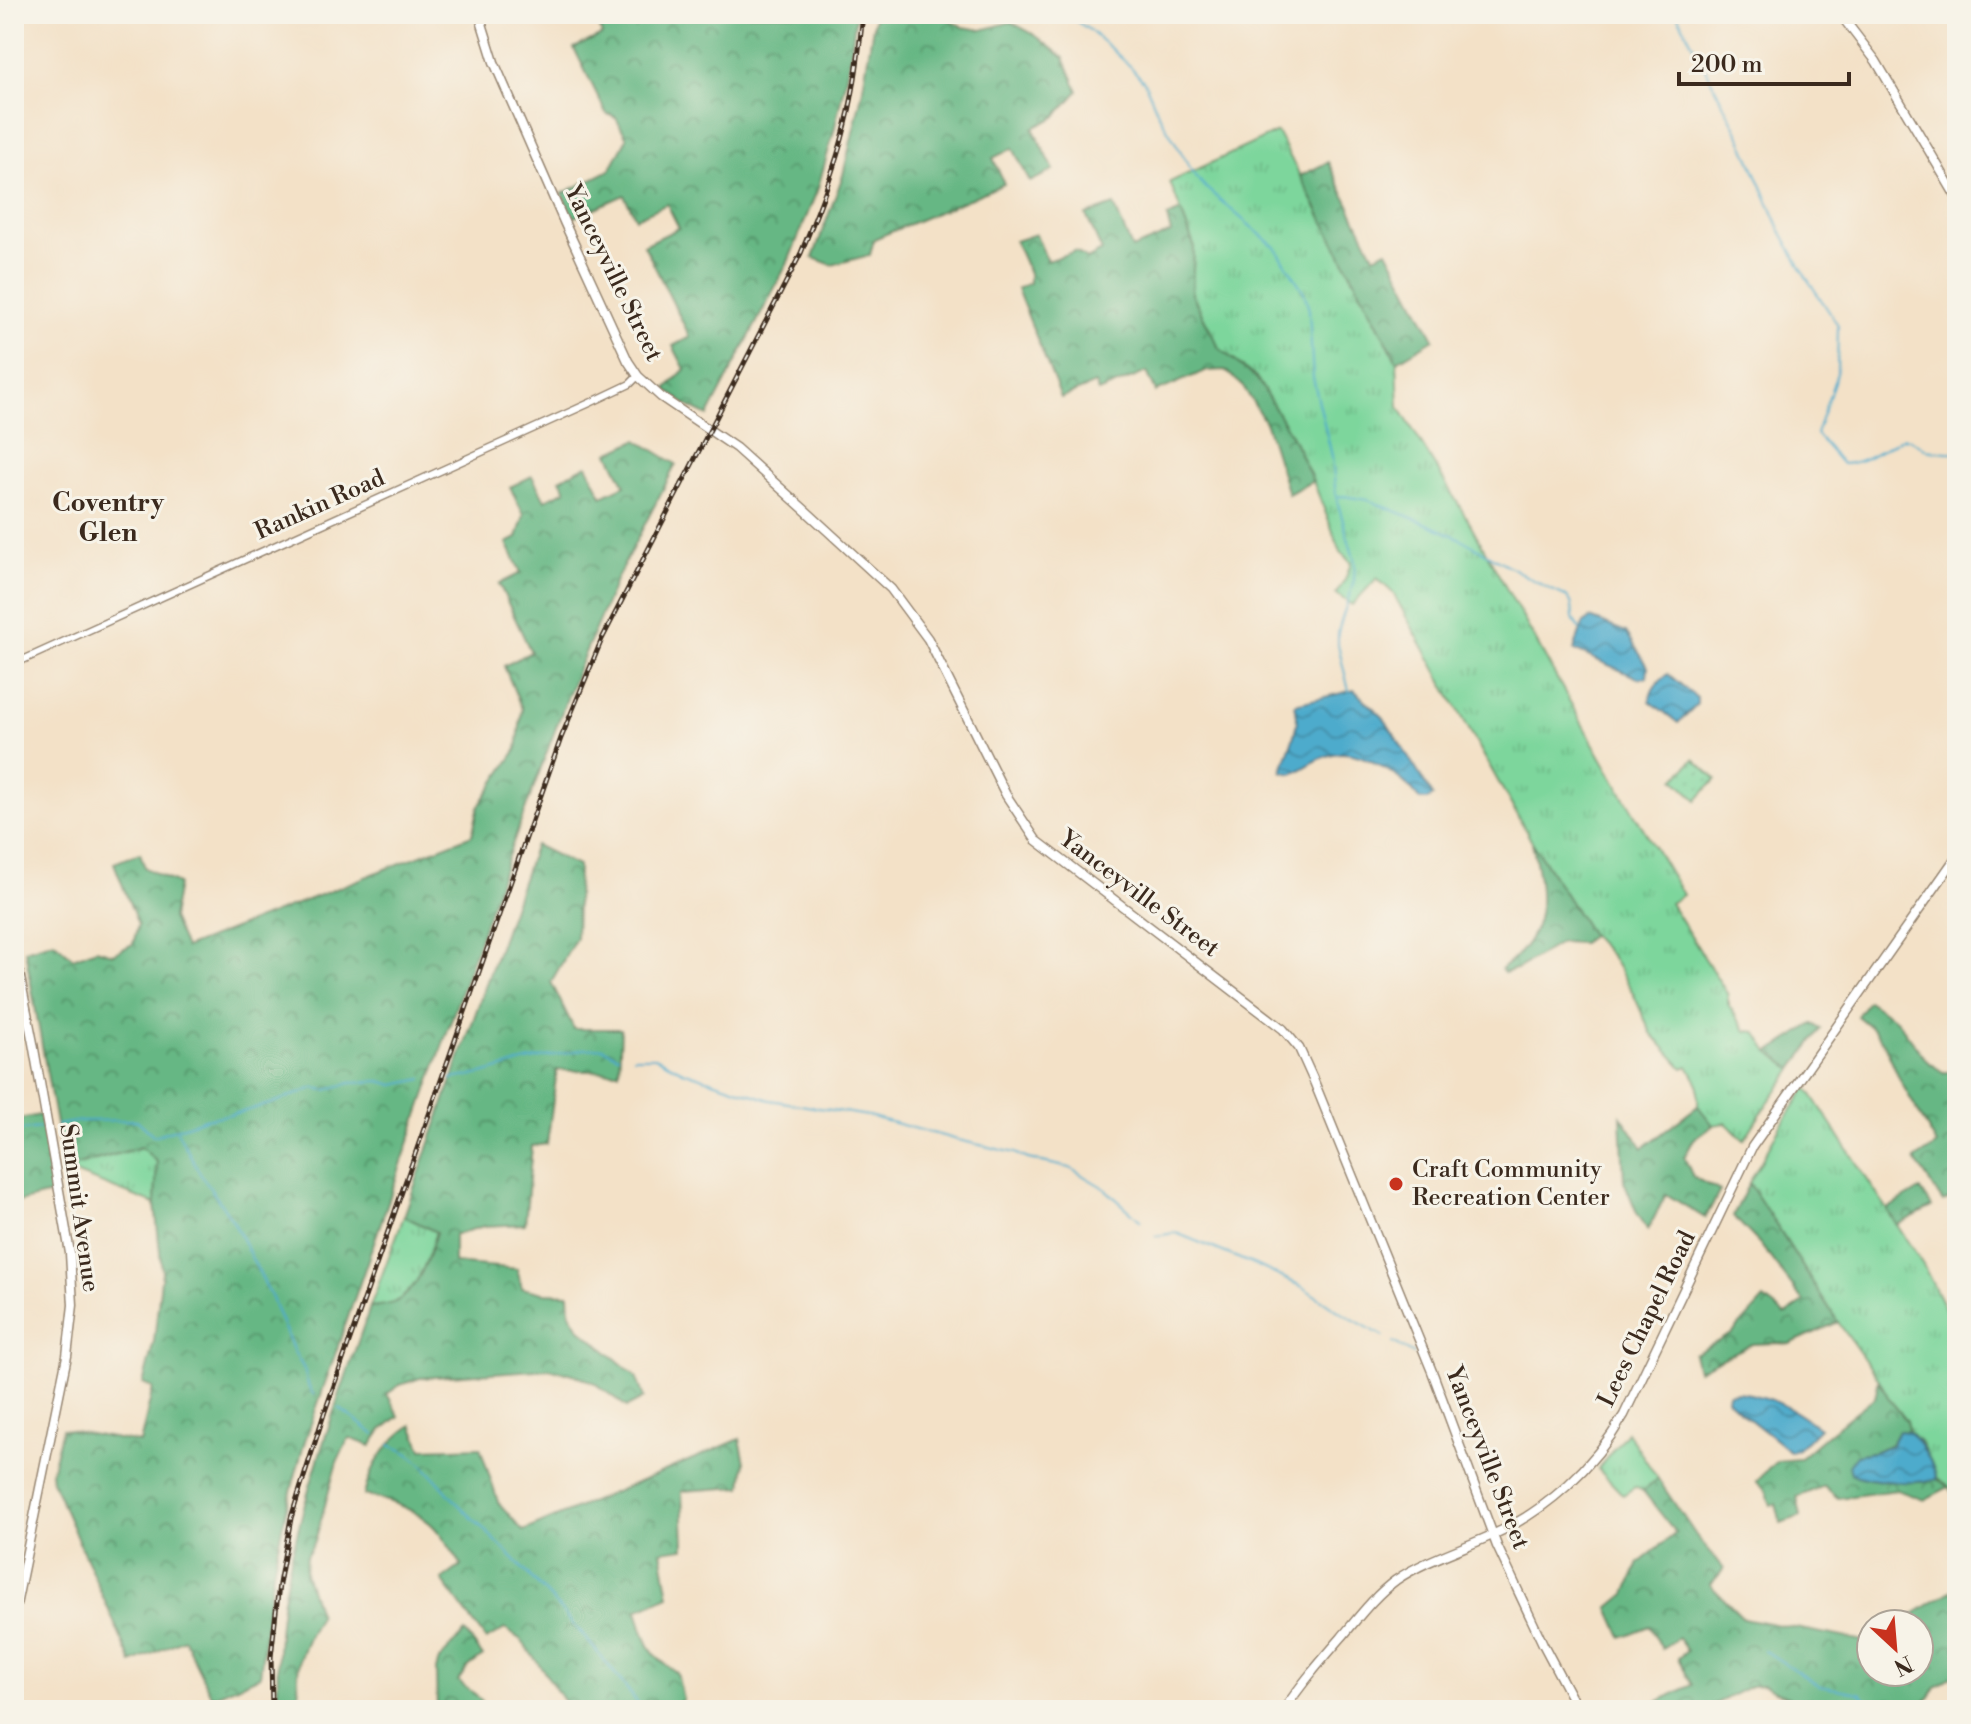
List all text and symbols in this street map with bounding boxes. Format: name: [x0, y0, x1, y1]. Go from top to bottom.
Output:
scale bar: [1679, 36, 1849, 86]
text: 200 m: [1691, 50, 1762, 80]
street label: Yanceyville Street: [556, 178, 669, 367]
street label: Rankin Road: [250, 463, 390, 547]
district label: Coventry Glen: [52, 487, 165, 549]
street label: Yanceyville Street: [1051, 823, 1226, 964]
street label: Summit Avenue: [52, 1122, 106, 1294]
place label: Craft Community Recreation Center: [1412, 1155, 1610, 1213]
marker: Craft Community Recreation Center: [1387, 1175, 1405, 1193]
street label: Lees Chapel Road: [1591, 1226, 1703, 1412]
street label: Yanceyville Street: [1438, 1361, 1536, 1554]
north arrow: [1855, 1608, 1935, 1688]
text: N: [1889, 1649, 1917, 1681]

